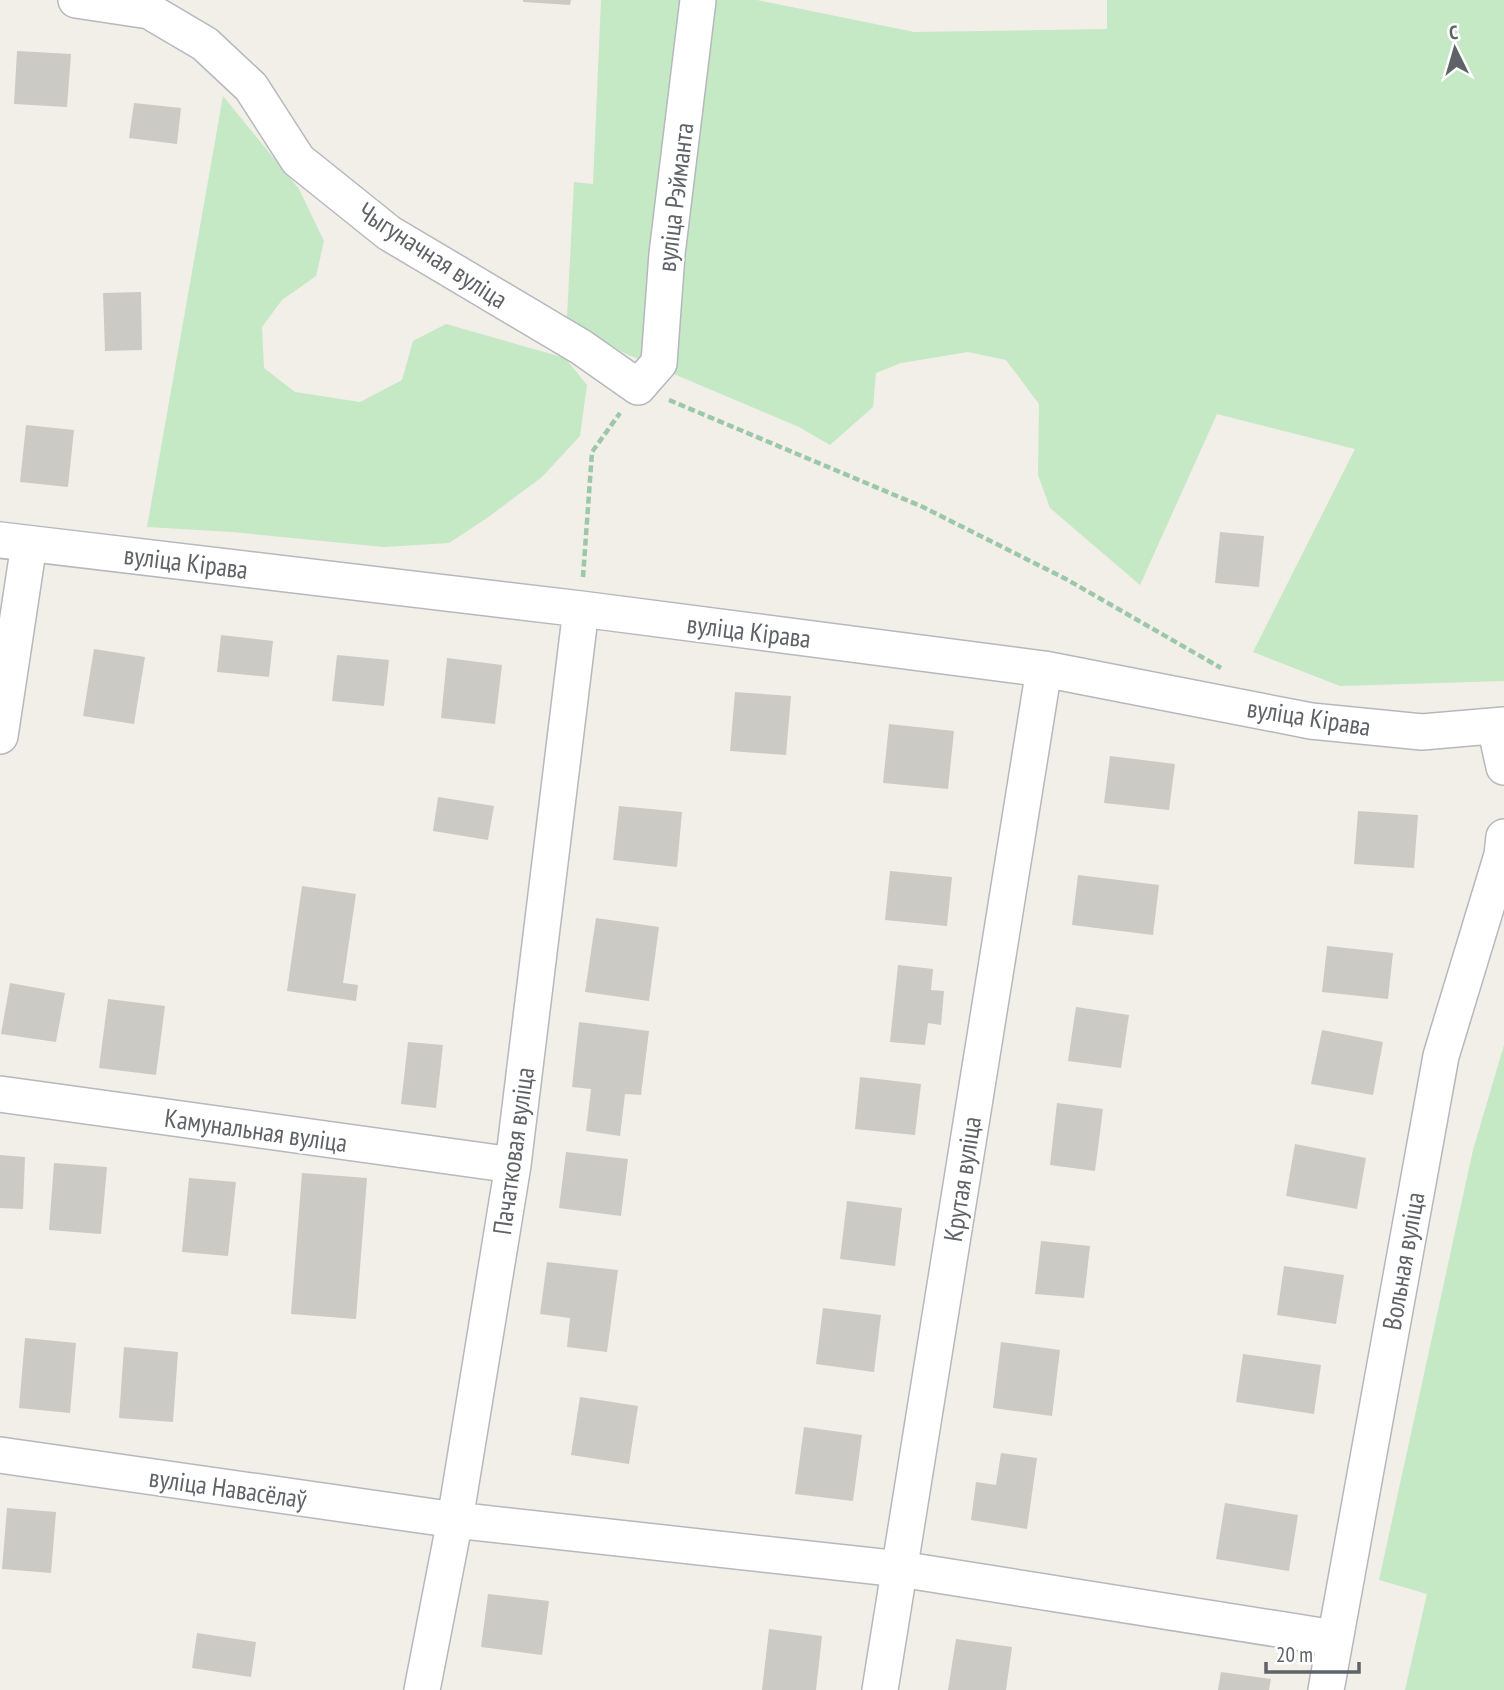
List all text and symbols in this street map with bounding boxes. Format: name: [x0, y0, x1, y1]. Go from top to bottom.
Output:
north arrow: [1420, 14, 1490, 84]
text: С: [1448, 20, 1459, 44]
street label: вуліца Рэйманта: [650, 121, 700, 273]
street label: Чыгуначная вуліца: [352, 194, 514, 316]
street label: вуліца Кірава: [122, 538, 250, 586]
street label: вуліца Кірава: [685, 607, 813, 655]
street label: вуліца Кірава: [1245, 691, 1373, 743]
street label: Пачатковая вуліца: [485, 1065, 541, 1237]
street label: Камунальная вуліца: [163, 1101, 349, 1159]
street label: Крутая вуліца: [936, 1114, 988, 1244]
street label: Вольная вуліца: [1375, 1190, 1431, 1332]
street label: вуліца Навасёлаў: [147, 1461, 309, 1515]
scale bar: [1266, 1630, 1359, 1674]
text: 20 m: [1276, 1641, 1313, 1668]

